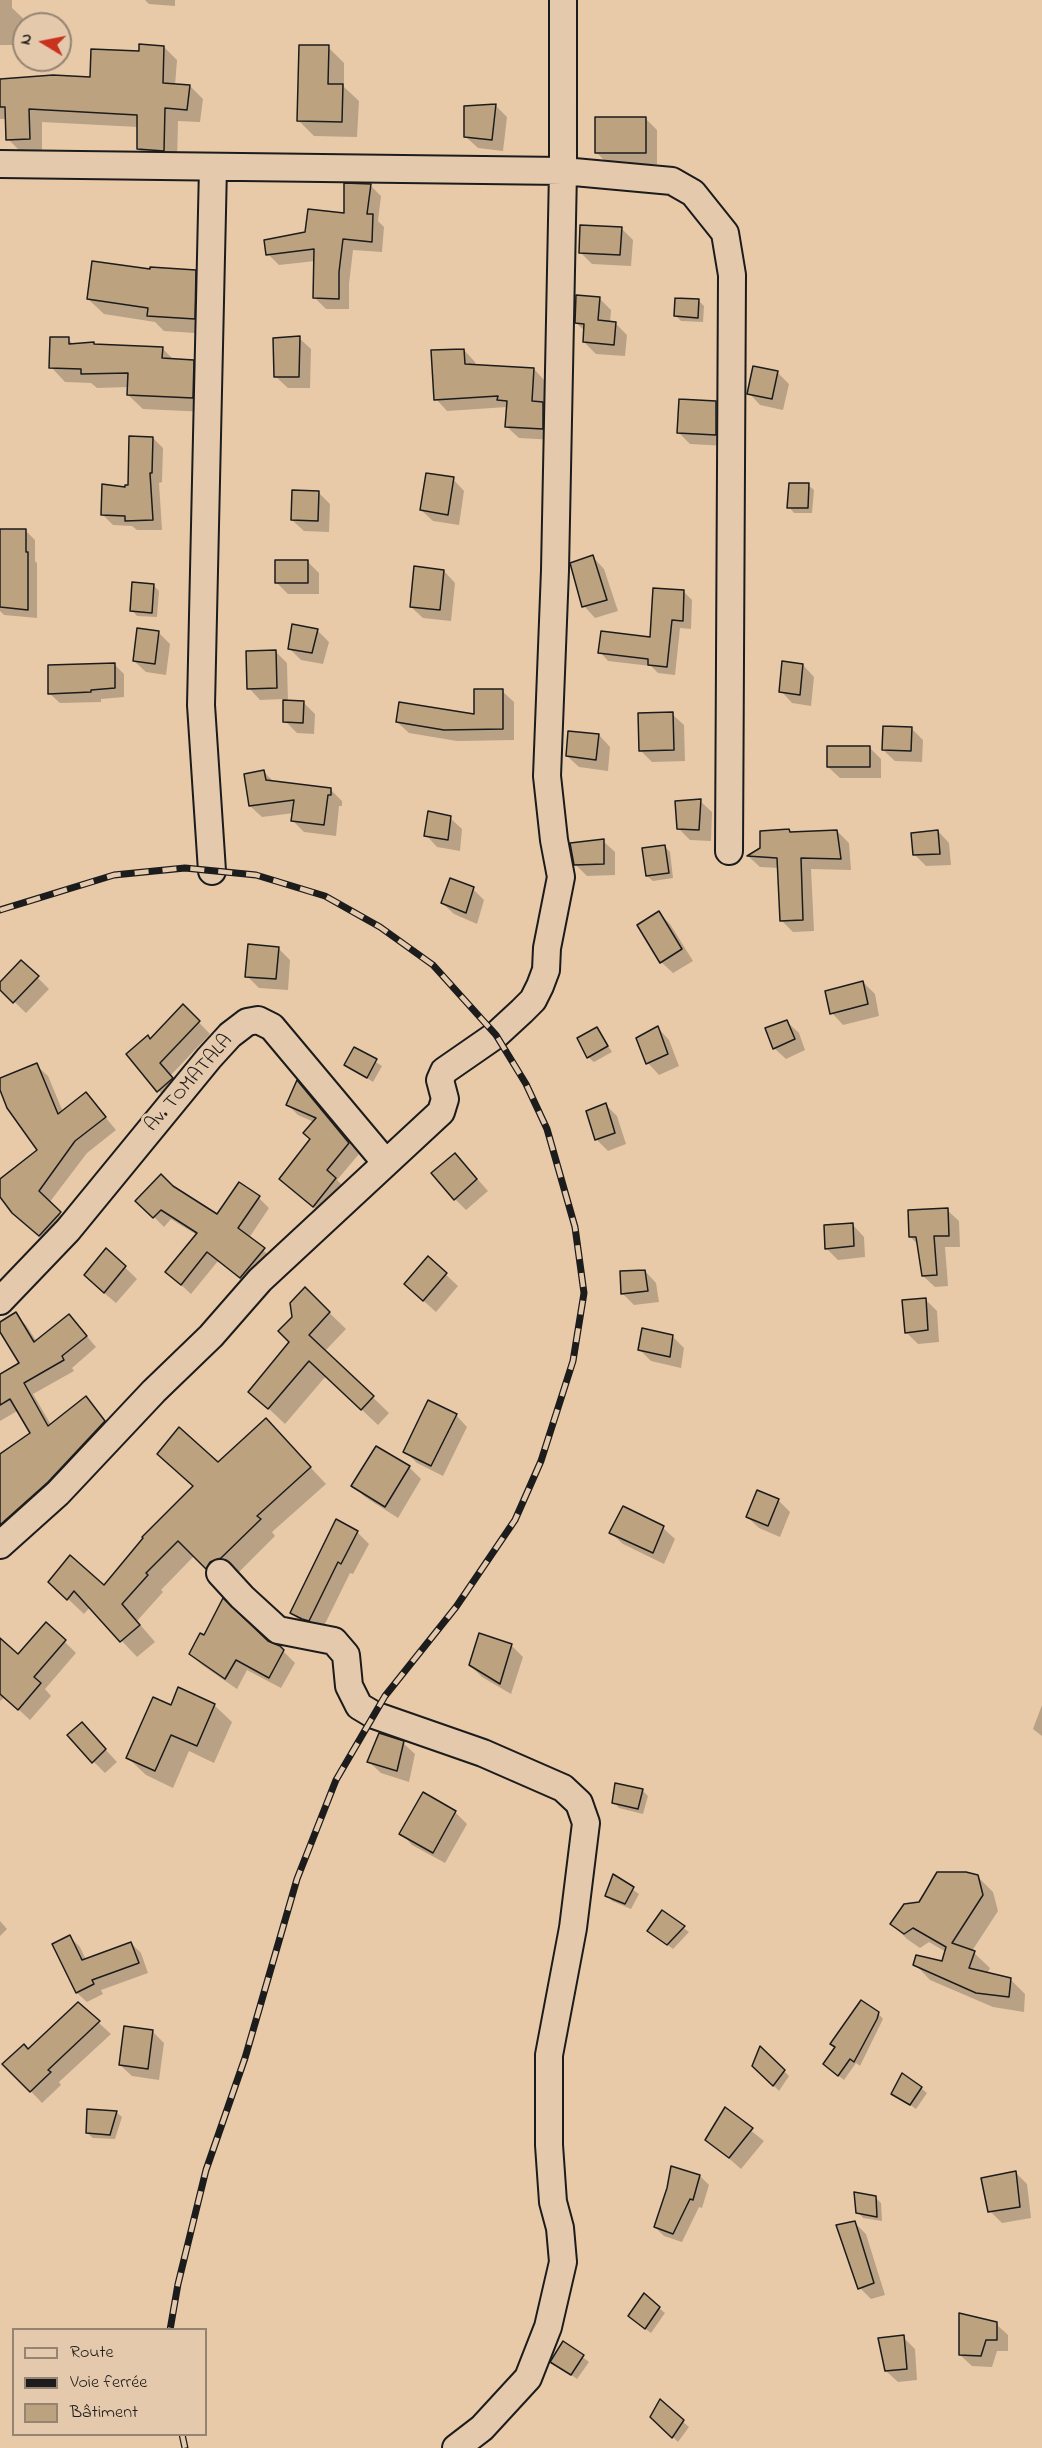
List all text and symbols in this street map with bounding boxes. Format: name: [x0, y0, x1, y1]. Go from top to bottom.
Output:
north arrow: [12, 12, 72, 72]
text: N: [13, 32, 39, 47]
street label: Av. TOMATALA: [141, 1030, 239, 1138]
legend: [12, 2328, 207, 2436]
text: Route: [70, 2340, 114, 2366]
text: Voie ferrée: [70, 2370, 147, 2396]
text: Bâtiment: [70, 2400, 138, 2426]

